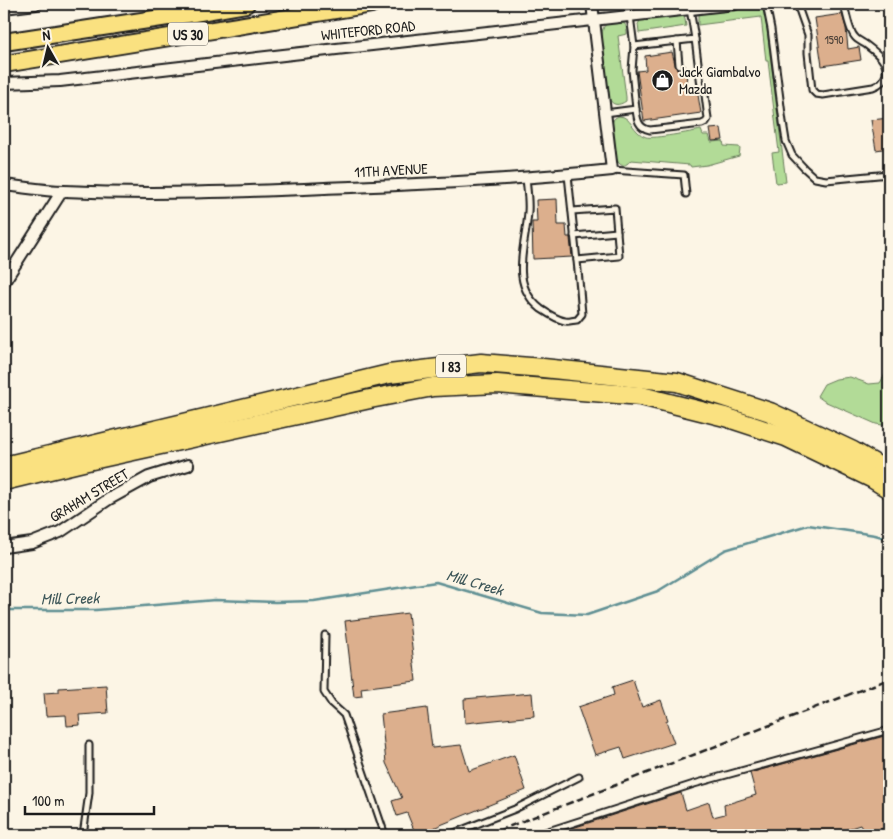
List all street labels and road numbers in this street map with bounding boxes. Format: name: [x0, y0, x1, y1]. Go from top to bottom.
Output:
street label: WHITEFORD ROAD: [320, 15, 417, 45]
road number: US 30: [168, 22, 208, 46]
street label: 11TH AVENUE: [354, 158, 429, 182]
road number: I 83: [436, 354, 466, 378]
street label: GRAHAM STREET: [45, 463, 133, 527]

